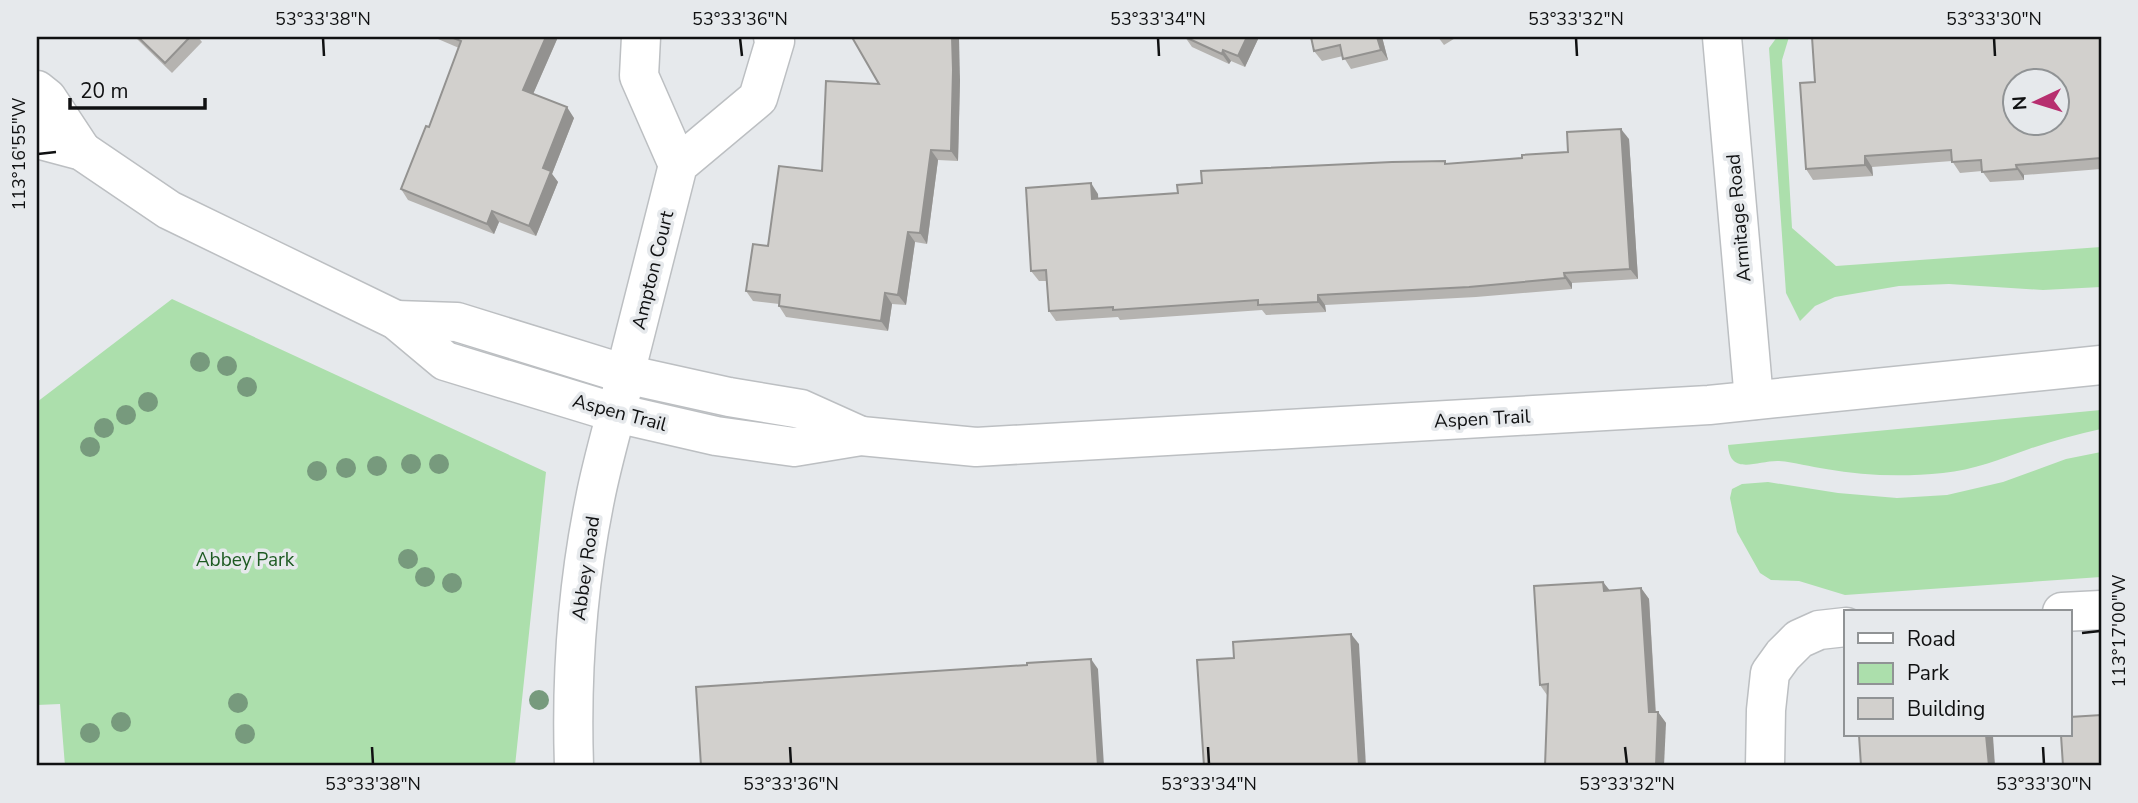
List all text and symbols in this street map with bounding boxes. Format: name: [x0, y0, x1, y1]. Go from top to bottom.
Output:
text: 53°33'38"N: [275, 7, 371, 31]
text: 53°33'36"N: [692, 7, 788, 31]
text: 53°33'34"N: [1110, 7, 1206, 31]
text: 53°33'32"N: [1528, 7, 1624, 31]
text: 53°33'30"N: [1946, 7, 2042, 31]
scale bar: [70, 66, 205, 110]
north arrow: [2002, 66, 2072, 136]
text: 20 m: [80, 77, 129, 105]
text: N: [2007, 95, 2034, 111]
text: 113°16'55"W: [7, 97, 31, 211]
street label: Armitage Road: [1720, 153, 1758, 283]
street label: Ampton Court: [626, 208, 680, 332]
street label: Aspen Trail: [570, 388, 670, 438]
street label: Aspen Trail: [1433, 403, 1531, 435]
street label: Abbey Road: [566, 514, 606, 622]
park label: Abbey Park: [196, 547, 295, 573]
text: 113°17'00"W: [2107, 574, 2131, 688]
legend: [1844, 610, 2072, 736]
text: Road: [1907, 625, 1956, 653]
text: Park: [1907, 659, 1949, 687]
text: Building: [1907, 695, 1985, 723]
text: 53°33'38"N: [325, 772, 421, 796]
text: 53°33'36"N: [743, 772, 839, 796]
text: 53°33'34"N: [1161, 772, 1257, 796]
text: 53°33'32"N: [1579, 772, 1675, 796]
text: 53°33'30"N: [1996, 772, 2092, 796]

